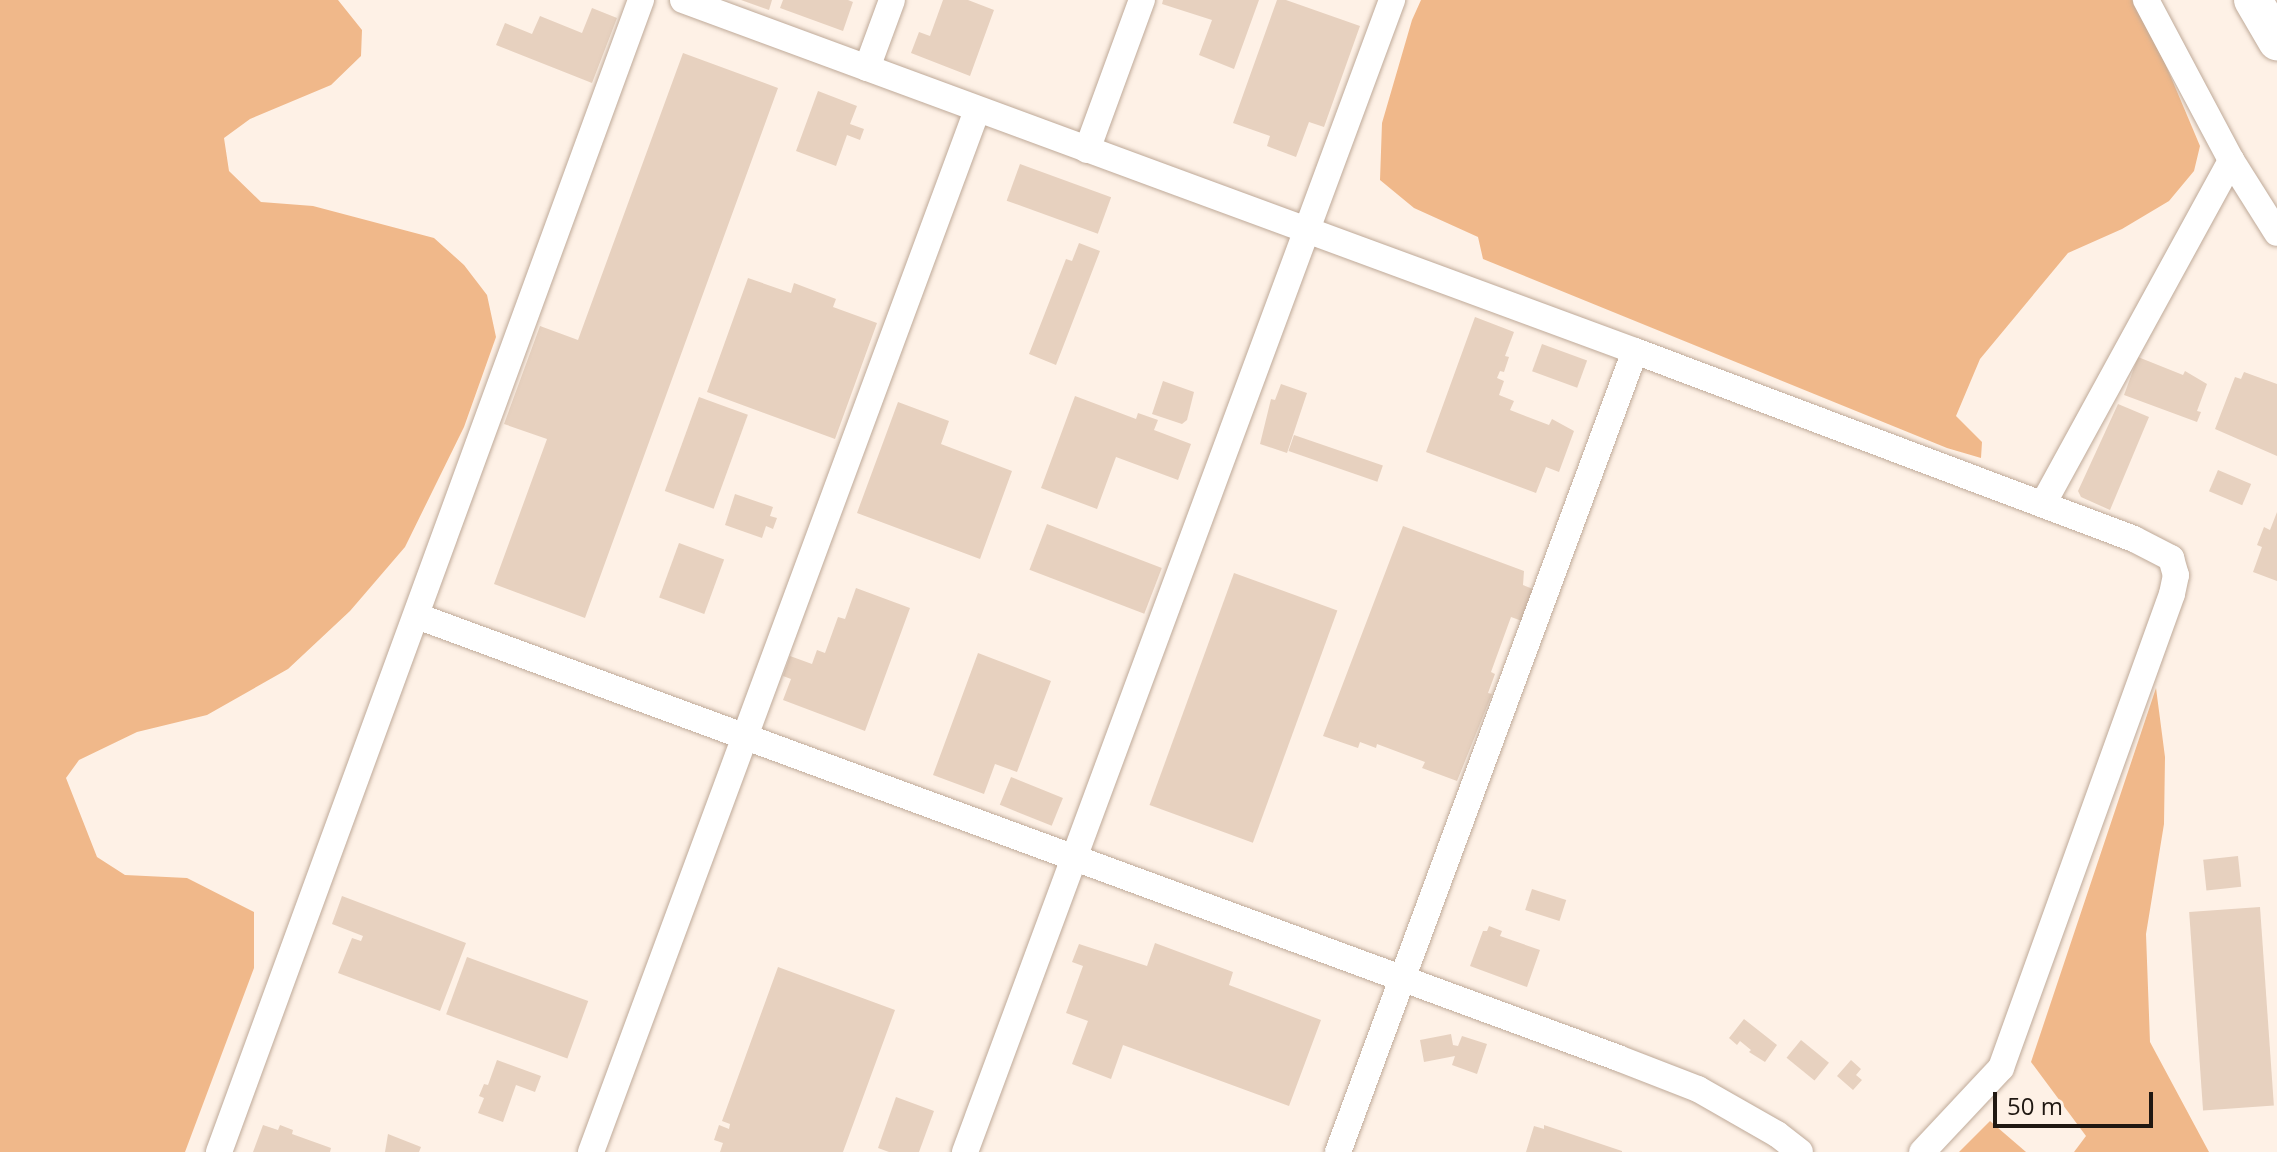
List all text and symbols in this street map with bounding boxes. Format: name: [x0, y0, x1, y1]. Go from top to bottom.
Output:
scale bar: [1997, 1076, 2157, 1126]
text: 50 m: [2007, 1089, 2063, 1122]

